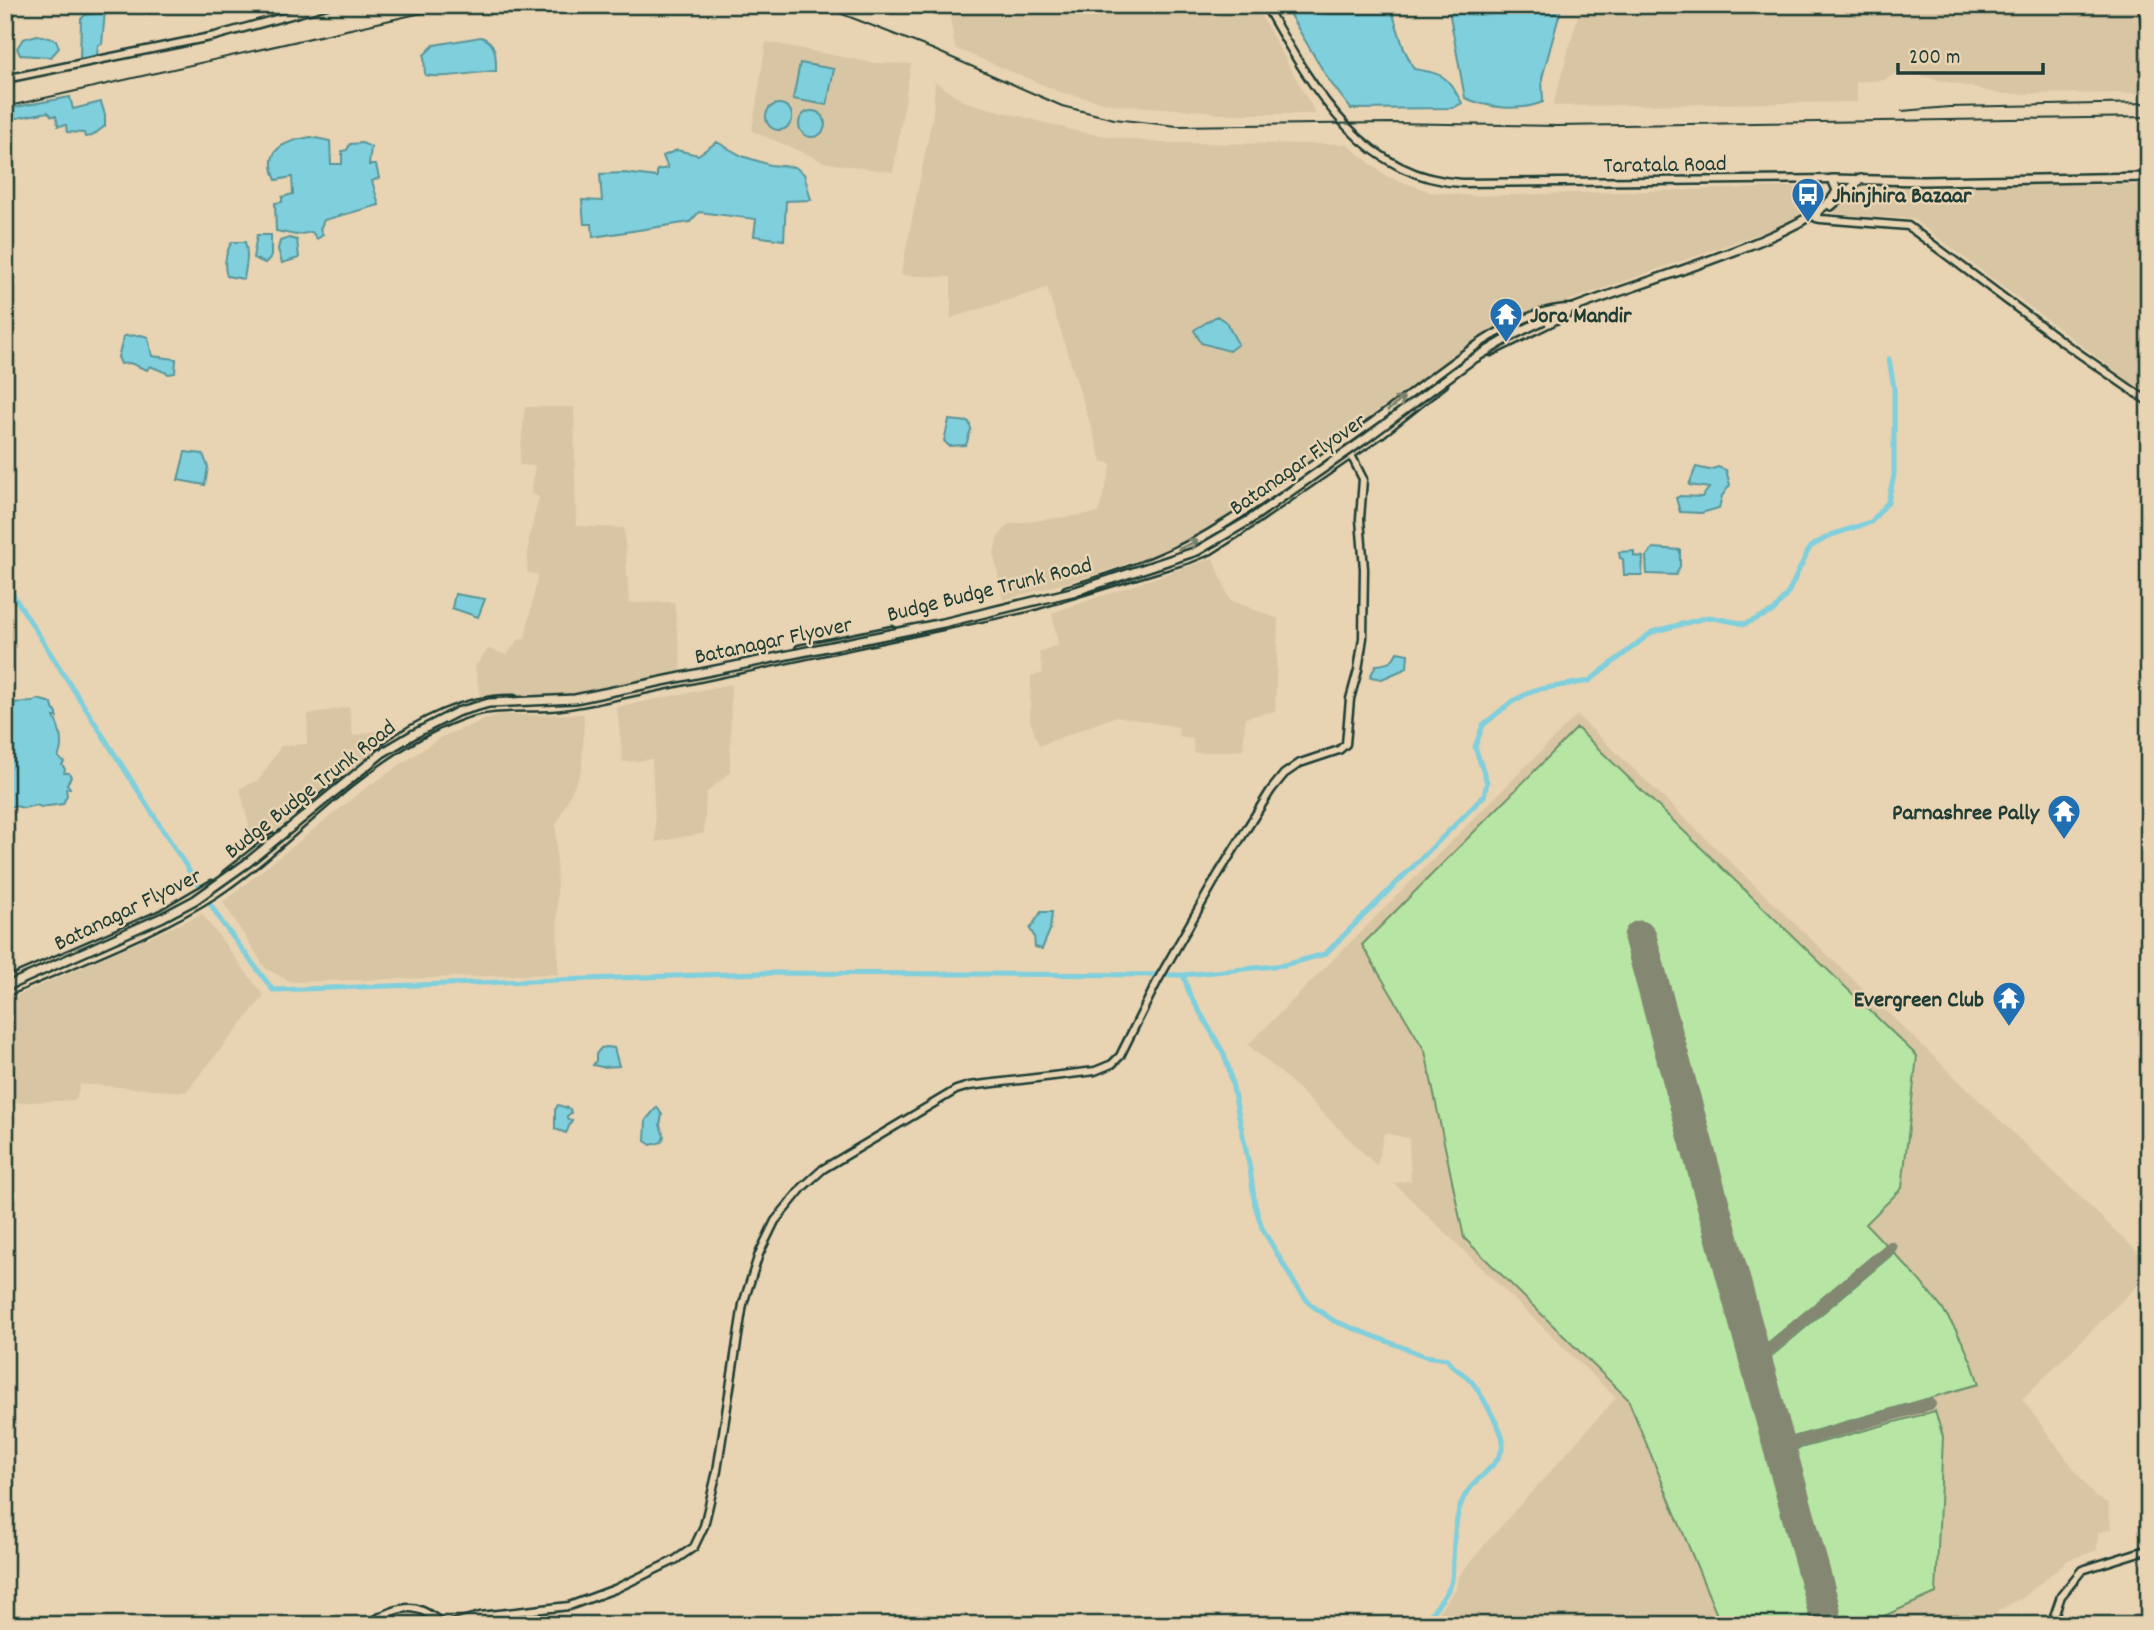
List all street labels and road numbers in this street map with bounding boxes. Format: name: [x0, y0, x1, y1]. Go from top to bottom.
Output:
street label: Taratala Road: [1603, 149, 1727, 184]
street label: Batanagar Flyover: [1224, 406, 1375, 525]
street label: Budge Budge Trunk Road: [884, 550, 1096, 633]
street label: Batanagar Flyover: [692, 609, 856, 675]
street label: Budge Budge Trunk Road: [218, 713, 404, 868]
street label: Batanagar Flyover: [49, 861, 208, 961]

